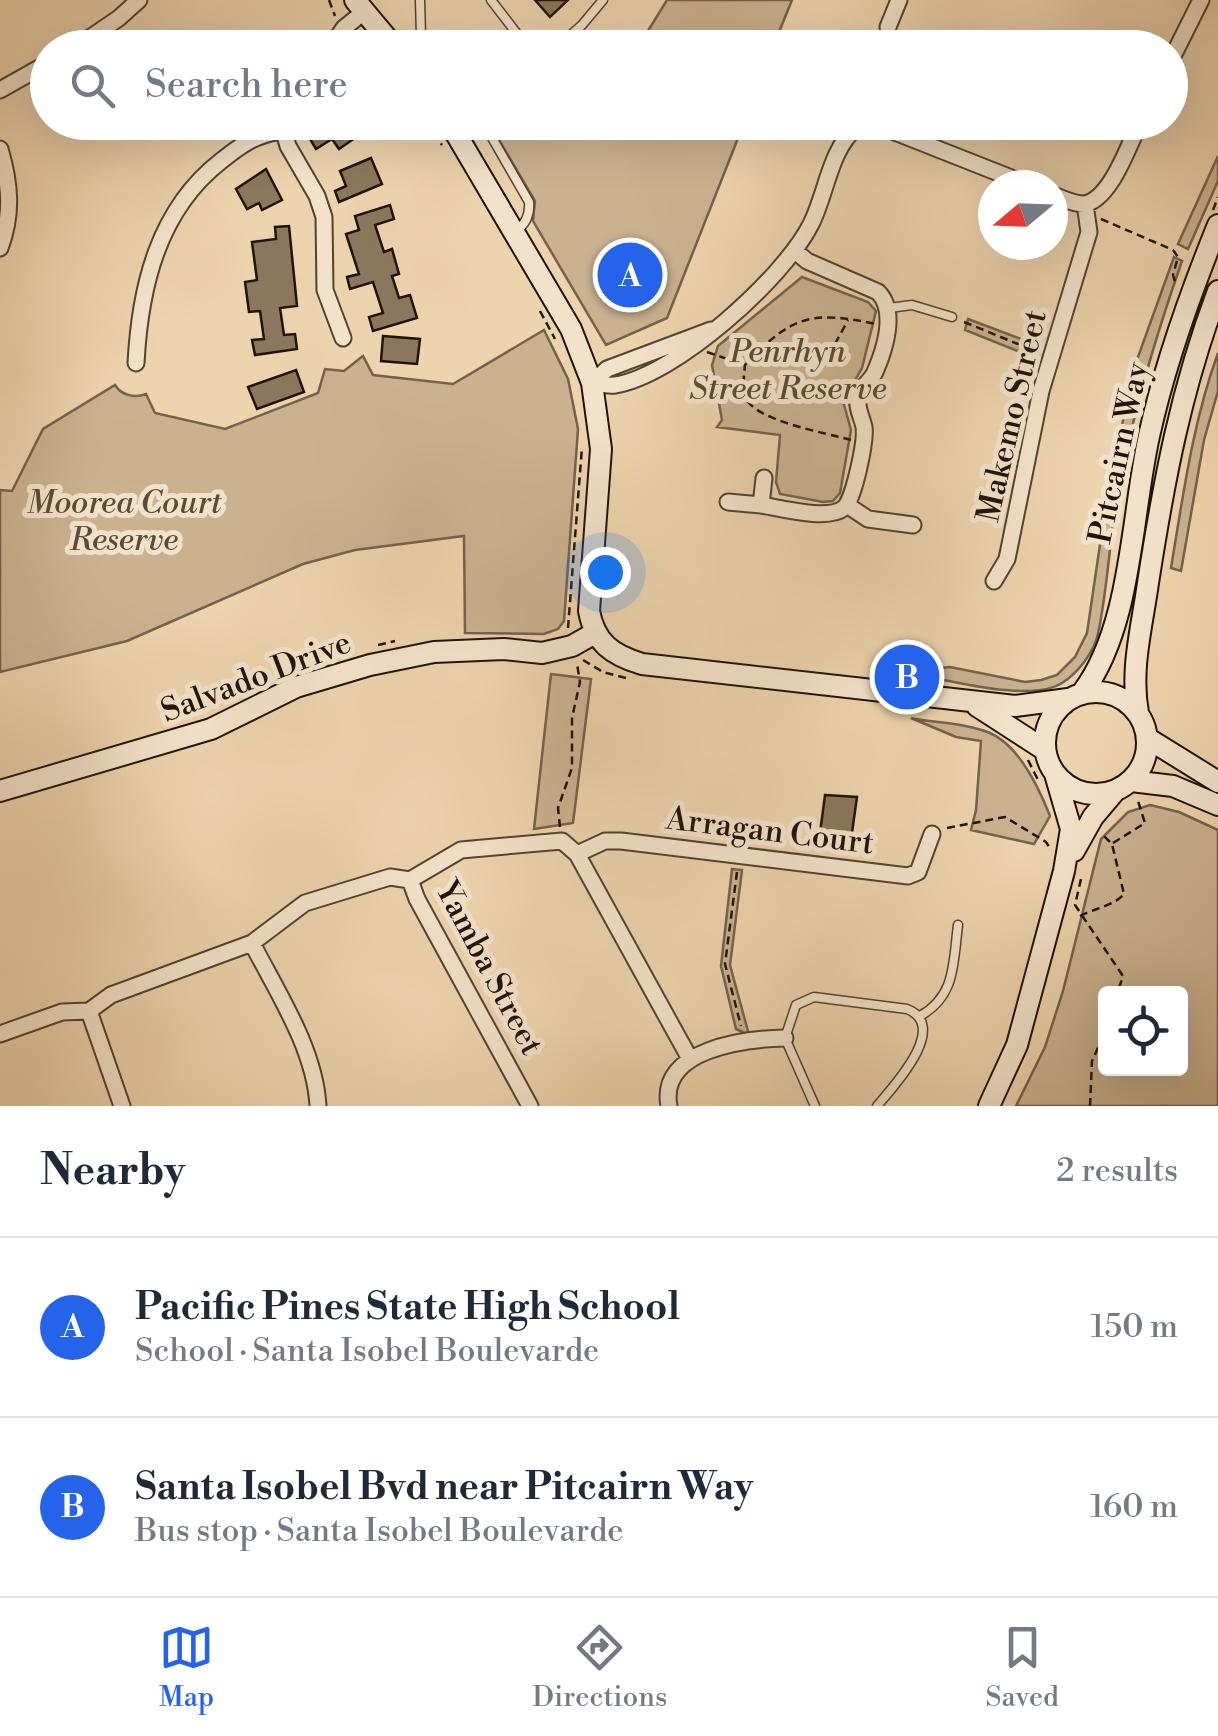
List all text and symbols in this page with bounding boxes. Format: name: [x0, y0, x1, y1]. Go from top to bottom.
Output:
search box: [30, 30, 1188, 140]
icon: search: [65, 58, 120, 113]
text: Search here: [145, 62, 348, 109]
north arrow: [978, 170, 1068, 260]
pin: A: [598, 238, 662, 312]
street label: Makemo Street: [968, 306, 1056, 526]
park label: Penrhyn Street Reserve: [689, 332, 887, 409]
street label: Pitcairn Way: [1080, 358, 1158, 547]
park label: Moorea Court Reserve: [26, 483, 222, 560]
your location: [580, 547, 631, 598]
street label: Salvado Drive: [155, 622, 357, 732]
pin: B: [874, 640, 940, 714]
street label: Arragan Court: [663, 798, 876, 864]
street label: Yamba Street: [425, 872, 552, 1062]
map controls: [1098, 986, 1188, 1076]
button: locate: [1098, 986, 1188, 1076]
text: Nearby: [40, 1145, 185, 1198]
text: 2 results: [1056, 1151, 1178, 1191]
text: Pacific Pines State High School: [135, 1284, 680, 1331]
text: A: [61, 1307, 84, 1347]
text: 150 m: [1091, 1307, 1178, 1347]
text: School · Santa Isobel Boulevarde: [135, 1331, 599, 1371]
text: Santa Isobel Bvd near Pitcairn Way: [135, 1464, 753, 1511]
text: B: [60, 1487, 85, 1527]
text: 160 m: [1090, 1487, 1178, 1527]
text: Bus stop · Santa Isobel Boulevarde: [135, 1511, 624, 1551]
tab: Map: [159, 1620, 214, 1715]
tab: Directions: [532, 1620, 667, 1715]
tab: Saved: [985, 1620, 1059, 1715]

